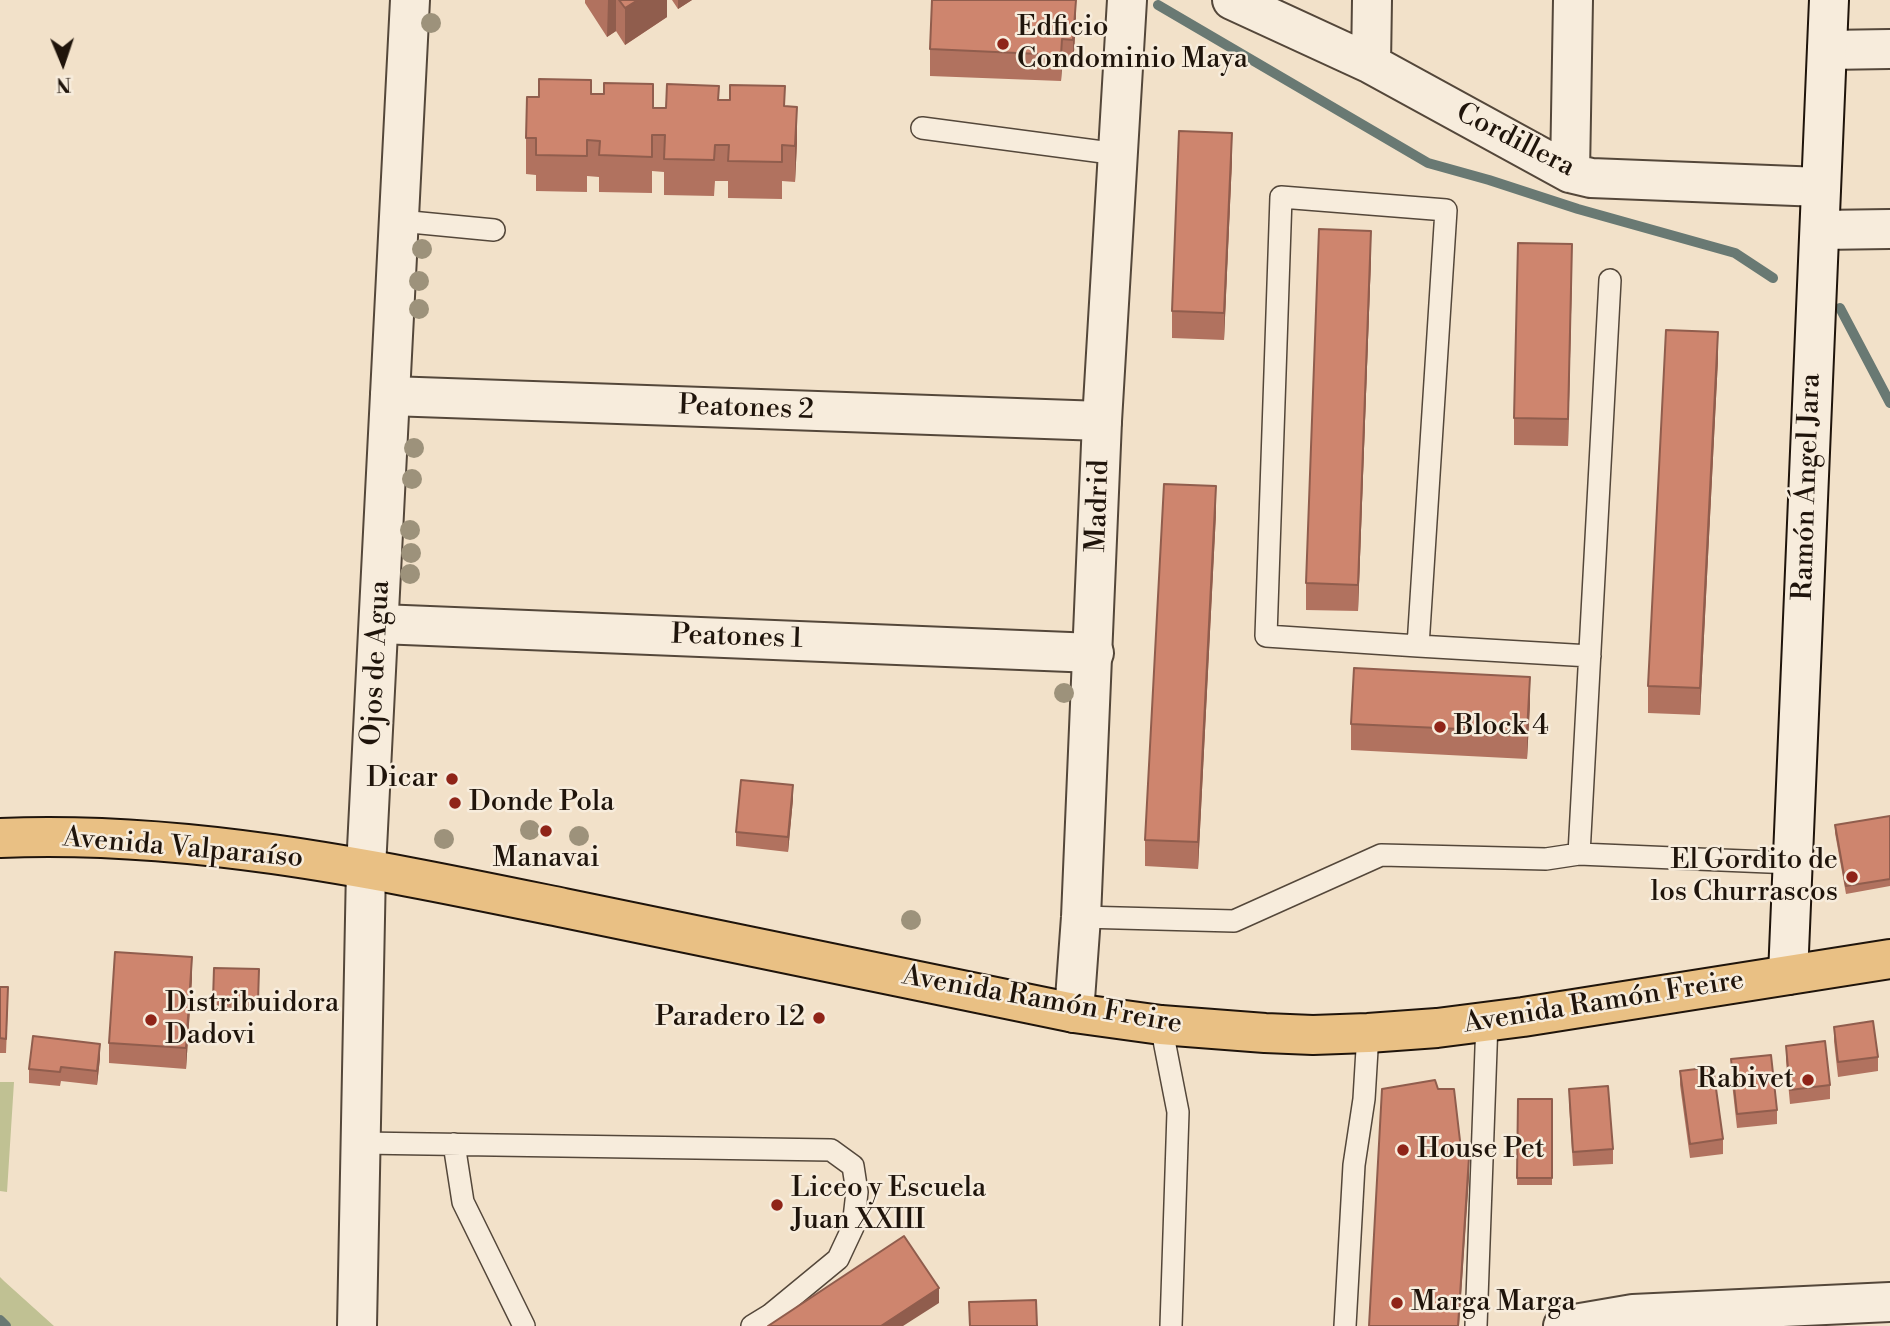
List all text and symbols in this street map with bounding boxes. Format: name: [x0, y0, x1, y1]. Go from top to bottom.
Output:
place label: Edficio Condominio Maya: [1017, 11, 1248, 77]
north arrow: [28, 28, 98, 98]
marker: Edficio Condominio Maya: [995, 36, 1011, 52]
text: N: [56, 72, 72, 96]
street label: Cordillera: [1450, 97, 1580, 185]
street label: Ramón Ángel Jara: [1787, 373, 1829, 601]
street label: Peatones 2: [678, 390, 814, 428]
street label: Madrid: [1081, 459, 1117, 553]
street label: Ojos de Agua: [356, 580, 398, 746]
street label: Peatones 1: [670, 619, 804, 657]
place label: Block 4: [1454, 710, 1549, 744]
marker: Block 4: [1432, 719, 1448, 735]
place label: Dicar: [367, 762, 438, 796]
marker: Dicar: [444, 771, 460, 787]
place label: Donde Pola: [469, 786, 614, 820]
marker: Donde Pola: [447, 795, 463, 811]
street label: Avenida Valparaíso: [61, 822, 305, 876]
marker: Manavai: [538, 823, 554, 839]
place label: Manavai: [493, 842, 599, 876]
place label: El Gordito de los Churrascos: [1651, 844, 1838, 910]
marker: El Gordito de los Churrascos: [1844, 869, 1860, 885]
street label: Avenida Ramón Freire: [899, 960, 1185, 1042]
street label: Avenida Ramón Freire: [1461, 964, 1747, 1042]
place label: Distribuidora Dadovi: [165, 987, 339, 1053]
place label: Paradero 12: [655, 1001, 805, 1035]
marker: Paradero 12: [811, 1010, 827, 1026]
marker: Distribuidora Dadovi: [143, 1012, 159, 1028]
place label: Rabivet: [1697, 1063, 1794, 1097]
marker: Rabivet: [1800, 1072, 1816, 1088]
place label: House Pet: [1417, 1133, 1545, 1167]
marker: House Pet: [1395, 1142, 1411, 1158]
place label: Liceo y Escuela Juan XXIII: [791, 1172, 986, 1238]
marker: Liceo y Escuela Juan XXIII: [769, 1197, 785, 1213]
place label: Marga Marga: [1411, 1286, 1576, 1320]
marker: Marga Marga: [1389, 1295, 1405, 1311]

